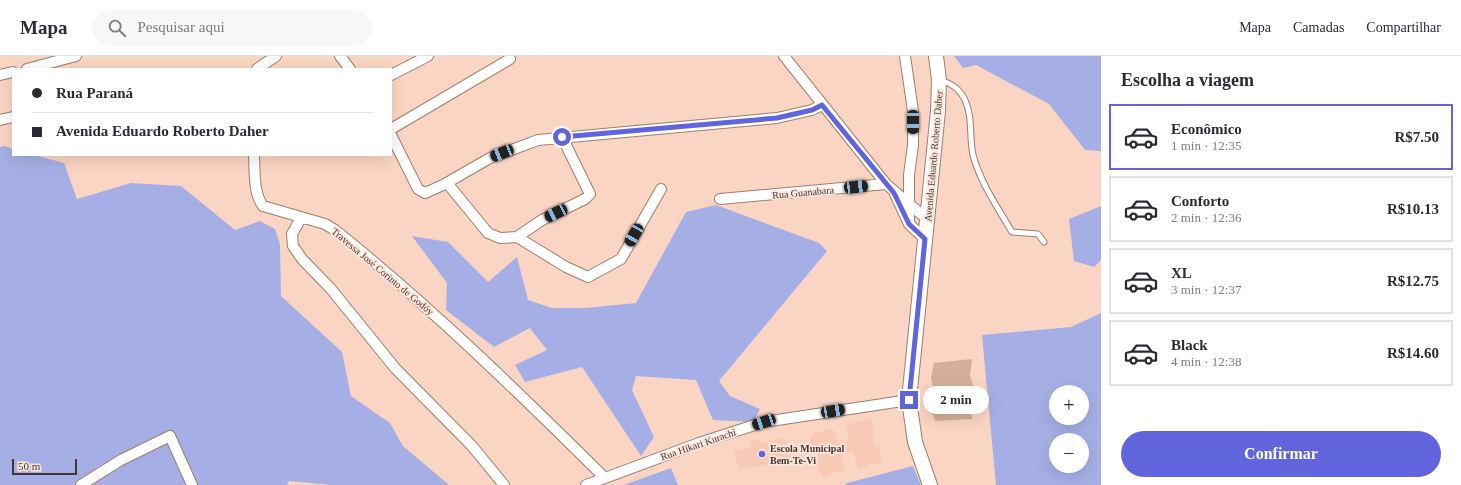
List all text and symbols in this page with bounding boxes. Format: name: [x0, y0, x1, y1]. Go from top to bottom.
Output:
search box: [92, 10, 372, 46]
text: Mapa: [20, 17, 68, 38]
icon: search: [106, 17, 128, 39]
text: Pesquisar aqui: [138, 19, 225, 35]
text: Mapa: [1239, 20, 1271, 35]
text: Camadas: [1293, 20, 1344, 35]
text: Compartilhar: [1366, 20, 1441, 35]
text: Escolha a viagem: [1121, 70, 1254, 90]
text: Rua Paraná: [56, 85, 133, 101]
street label: Avenida Eduardo Roberto Daher: [922, 90, 945, 222]
car: [907, 110, 919, 134]
icon: car: [1123, 119, 1159, 155]
text: Econômico: [1171, 121, 1242, 137]
text: Avenida Eduardo Roberto Daher: [56, 123, 269, 139]
route start: [553, 128, 571, 146]
text: R$7.50: [1394, 129, 1439, 145]
text: 1 min · 12:35: [1171, 138, 1241, 153]
car: [489, 143, 515, 163]
car: [843, 180, 869, 194]
street label: Rua Guanabara: [772, 184, 835, 201]
icon: car: [1123, 191, 1159, 227]
text: Conforto: [1171, 193, 1229, 209]
text: R$10.13: [1387, 201, 1439, 217]
car: [543, 202, 569, 224]
text: 2 min · 12:36: [1171, 210, 1241, 225]
car: [623, 222, 645, 248]
street label: Travessa José Corinto de Godóy: [329, 226, 436, 317]
icon: car: [1123, 263, 1159, 299]
text: XL: [1171, 265, 1192, 281]
text: R$12.75: [1387, 273, 1439, 289]
text: 3 min · 12:37: [1171, 282, 1241, 297]
icon: car: [1123, 335, 1159, 371]
text: Black: [1171, 337, 1208, 353]
text: R$14.60: [1387, 345, 1439, 361]
text: 4 min · 12:38: [1171, 354, 1241, 369]
map controls: [1049, 385, 1089, 473]
button: +: [1049, 385, 1089, 425]
callout: 2 min: [923, 386, 989, 414]
route end: [900, 391, 918, 409]
text: 2 min: [940, 392, 972, 407]
car: [820, 403, 846, 419]
car: [751, 413, 777, 431]
street label: Rua Hikari Kurachi: [659, 426, 737, 463]
button: Confirmar: [1121, 431, 1441, 477]
button: −: [1049, 433, 1089, 473]
place label: Escola Municipal Bem-Te-Vi: [770, 443, 844, 466]
marker: Escola Municipal Bem-Te-Vi: [757, 449, 767, 459]
scale bar: [12, 457, 77, 476]
text: 50 m: [18, 460, 40, 472]

